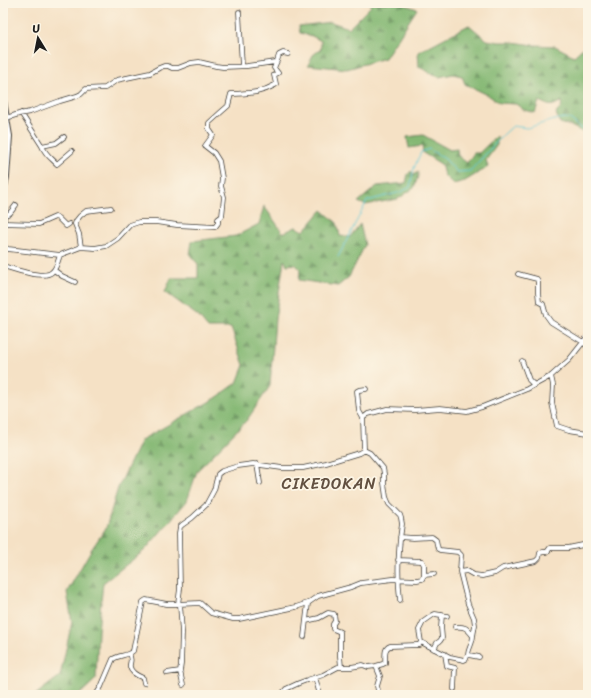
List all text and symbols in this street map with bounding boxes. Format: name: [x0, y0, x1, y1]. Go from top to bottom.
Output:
north arrow: [18, 18, 58, 58]
text: U: [31, 19, 42, 39]
district label: CIKEDOKAN: [281, 469, 377, 498]

